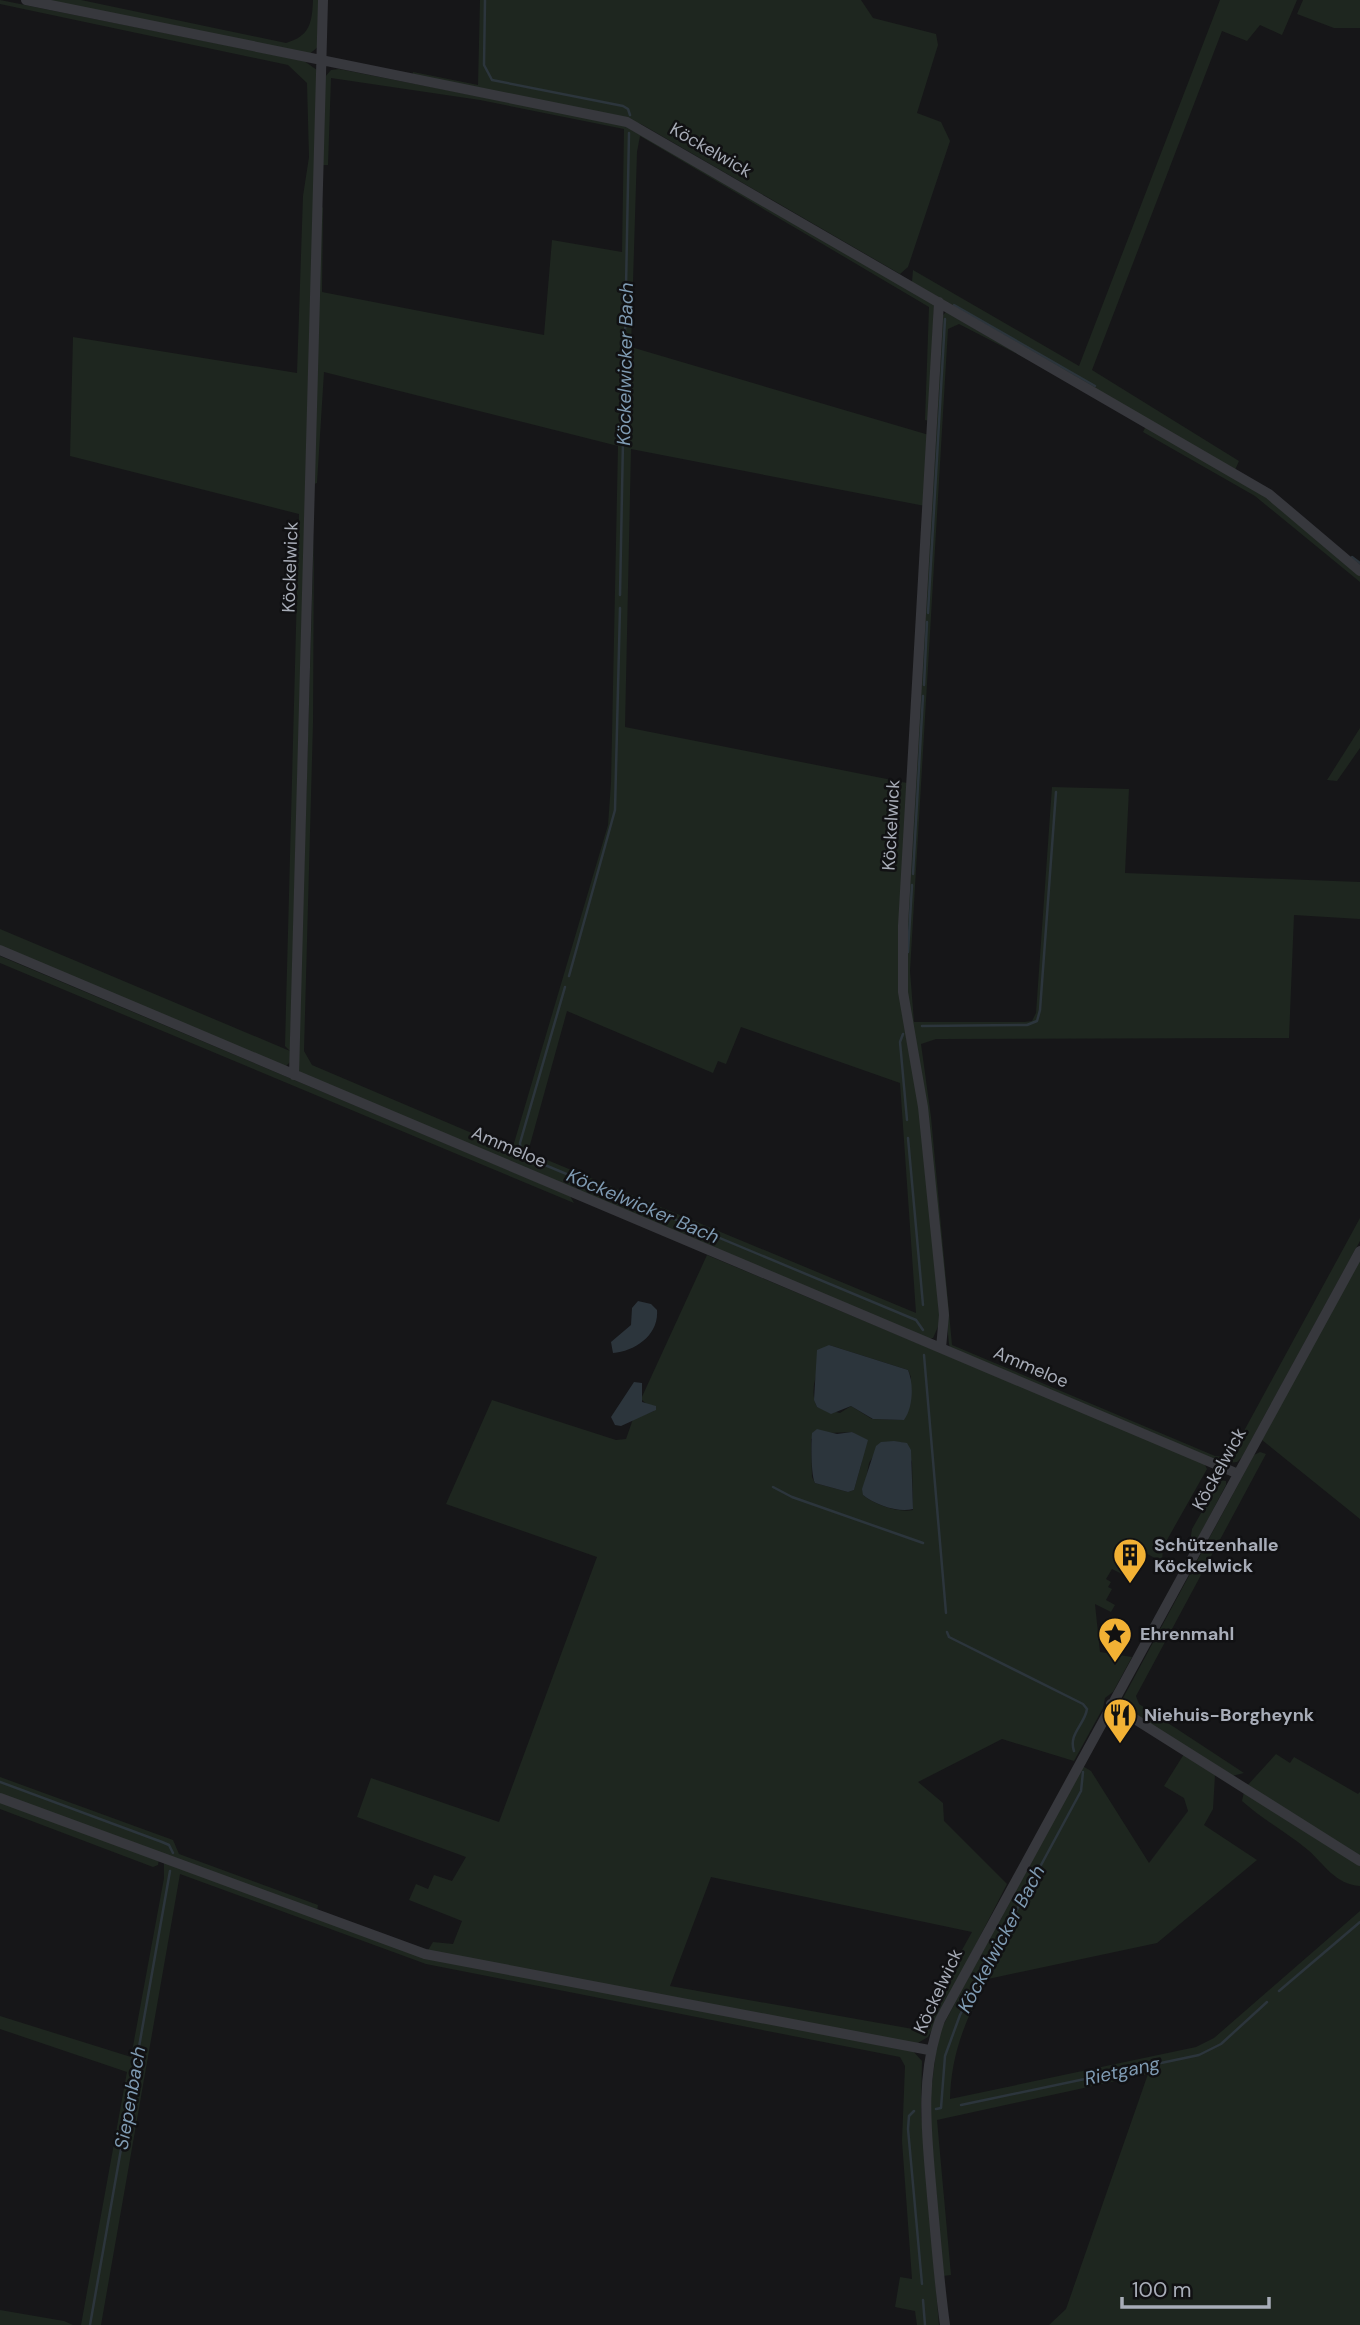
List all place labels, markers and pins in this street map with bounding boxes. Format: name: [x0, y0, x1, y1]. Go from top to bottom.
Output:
place label: Schützenhalle Köckelwick: [1154, 1533, 1279, 1578]
building icon: Schützenhalle Köckelwick: [1111, 1536, 1149, 1585]
place icon: Ehrenmahl: [1096, 1615, 1134, 1664]
place label: Ehrenmahl: [1140, 1622, 1234, 1646]
restaurant icon: Niehuis-Borgheynk: [1101, 1696, 1139, 1745]
place label: Niehuis-Borgheynk: [1144, 1703, 1315, 1727]

